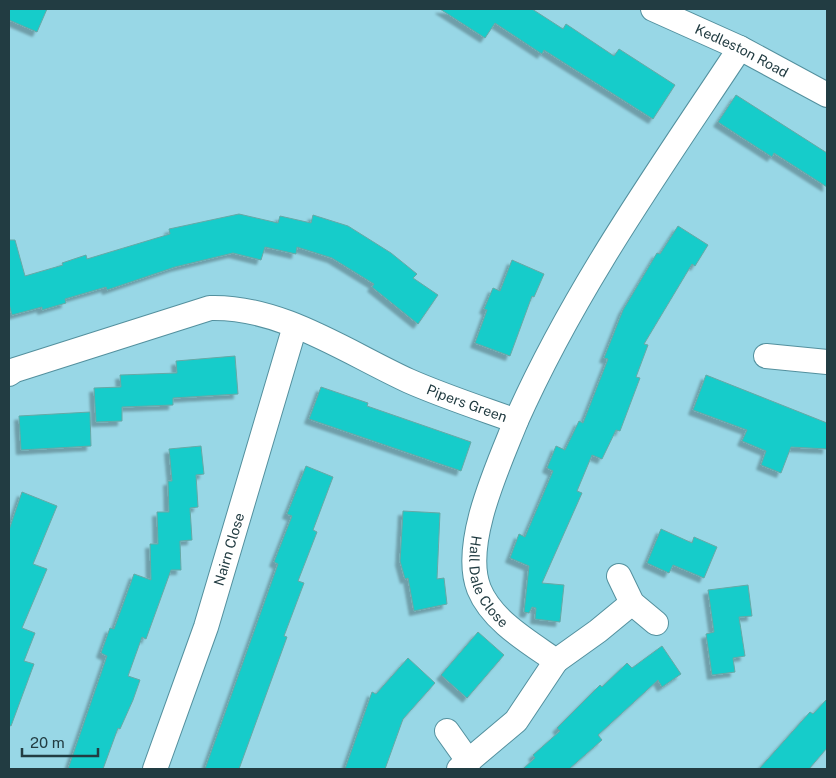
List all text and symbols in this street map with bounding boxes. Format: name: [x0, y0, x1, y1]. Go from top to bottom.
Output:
street label: Kedleston Road: [693, 21, 791, 81]
street label: Pipers Green: [424, 381, 509, 425]
street label: Nairn Close: [211, 511, 247, 588]
street label: Hall Dale Close: [466, 535, 512, 631]
scale bar: [22, 726, 99, 758]
text: 20 m: [30, 734, 65, 751]

